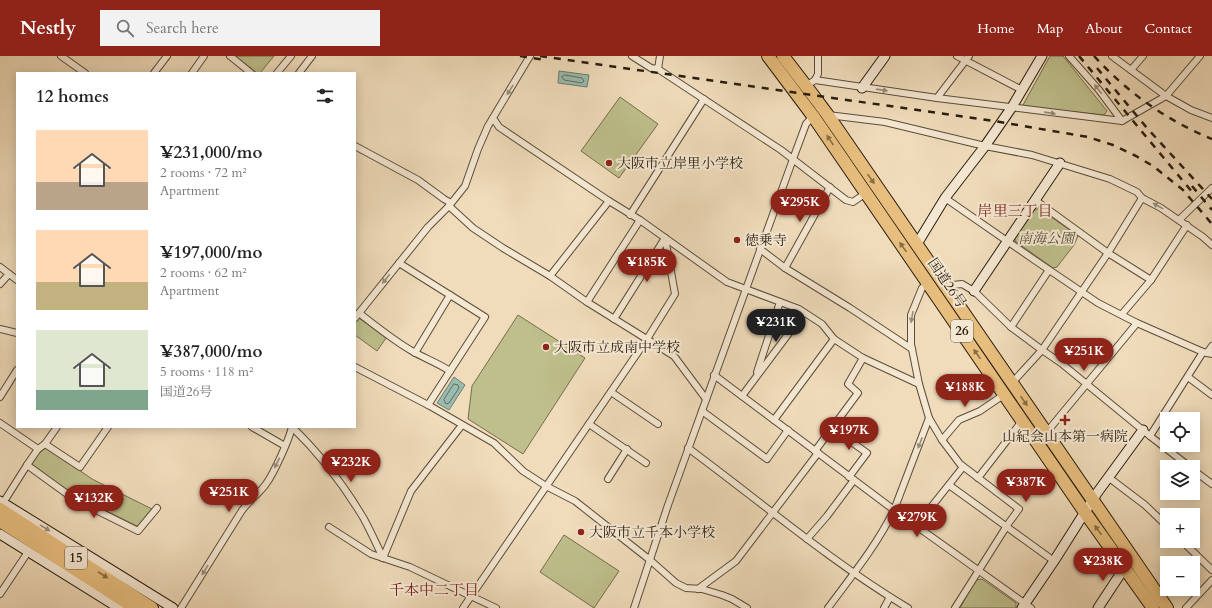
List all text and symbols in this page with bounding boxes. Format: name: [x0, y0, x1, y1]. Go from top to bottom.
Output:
search box: [100, 10, 380, 46]
text: Nestly: [20, 15, 76, 41]
icon: search: [114, 17, 136, 39]
text: Search here: [146, 18, 219, 38]
text: Home: [977, 19, 1015, 38]
text: Map: [1037, 19, 1063, 38]
text: About: [1085, 19, 1122, 38]
text: Contact: [1144, 19, 1192, 38]
one-way arrow: [1094, 84, 1103, 95]
text: 12 homes: [36, 85, 109, 108]
icon: filters: [314, 85, 336, 107]
one-way arrow: [506, 85, 514, 95]
one-way arrow: [876, 87, 888, 93]
one-way arrow: [1044, 110, 1056, 116]
one-way arrow: [826, 135, 834, 145]
text: ¥231,000/mo: [160, 141, 262, 164]
icon: home: [68, 146, 116, 194]
place label: 大阪市立岸里小学校: [617, 154, 743, 173]
marker: 大阪市立岸里小学校: [604, 158, 614, 168]
text: 2 rooms · 72 m²: [160, 164, 247, 182]
one-way arrow: [867, 173, 875, 184]
text: Apartment: [160, 182, 219, 200]
pin: ¥295K: [772, 189, 828, 223]
text: ¥295K: [780, 193, 820, 211]
district label: 岸里三丁目: [977, 201, 1053, 221]
one-way arrow: [1152, 203, 1164, 210]
park label: 南海公園: [1018, 229, 1076, 248]
place label: 徳乗寺: [745, 231, 787, 250]
marker: 徳乗寺: [732, 235, 742, 245]
text: ¥197,000/mo: [160, 241, 262, 264]
one-way arrow: [899, 242, 907, 252]
icon: home: [68, 246, 116, 294]
pin: ¥185K: [619, 249, 675, 283]
text: ¥185K: [627, 253, 667, 271]
street label: 国道26号: [923, 254, 971, 312]
text: 2 rooms · 62 m²: [160, 264, 247, 282]
one-way arrow: [382, 274, 390, 285]
text: Apartment: [160, 282, 219, 300]
pin: ¥231K: [748, 309, 804, 343]
one-way arrow: [909, 311, 915, 323]
text: ¥231K: [756, 313, 796, 331]
road number: 26: [951, 320, 973, 342]
place label: 大阪市立成南中学校: [554, 338, 680, 357]
pin: ¥251K: [1056, 338, 1112, 372]
text: ¥387,000/mo: [160, 340, 262, 363]
marker: 大阪市立成南中学校: [541, 342, 551, 352]
text: ¥251K: [1064, 342, 1104, 360]
icon: home: [68, 346, 116, 394]
one-way arrow: [973, 349, 981, 359]
text: 5 rooms · 118 m²: [160, 363, 253, 381]
pin: ¥188K: [937, 374, 993, 408]
text: ¥188K: [945, 378, 985, 396]
text: 国道26号: [160, 383, 212, 401]
one-way arrow: [1020, 396, 1028, 407]
map controls: [1160, 412, 1200, 596]
button: locate: [1160, 412, 1200, 452]
marker: 山紀会山本第一病院: [1059, 414, 1071, 426]
pin: ¥197K: [821, 417, 877, 451]
text: ¥197K: [829, 421, 869, 439]
place label: 山紀会山本第一病院: [1002, 427, 1128, 446]
one-way arrow: [916, 437, 922, 449]
pin: ¥232K: [323, 449, 379, 483]
text: ¥232K: [331, 453, 371, 471]
one-way arrow: [274, 457, 280, 469]
button: layers: [1160, 460, 1200, 500]
pin: ¥387K: [998, 469, 1054, 503]
text: ¥387K: [1006, 473, 1046, 491]
pin: ¥251K: [201, 479, 257, 513]
text: ¥251K: [209, 483, 249, 501]
pin: ¥132K: [66, 485, 122, 519]
text: ¥132K: [74, 489, 114, 507]
pin: ¥279K: [889, 504, 945, 538]
text: ¥279K: [897, 508, 937, 526]
button: +: [1160, 508, 1200, 548]
place label: 大阪市立千本小学校: [589, 523, 715, 542]
one-way arrow: [39, 525, 51, 532]
one-way arrow: [1094, 525, 1102, 536]
marker: 大阪市立千本小学校: [576, 527, 586, 537]
road number: 15: [65, 547, 87, 569]
pin: ¥238K: [1075, 548, 1131, 582]
text: ¥238K: [1083, 552, 1123, 570]
button: −: [1160, 556, 1200, 596]
one-way arrow: [201, 565, 209, 575]
one-way arrow: [98, 571, 109, 579]
district label: 千本中二丁目: [389, 580, 479, 600]

